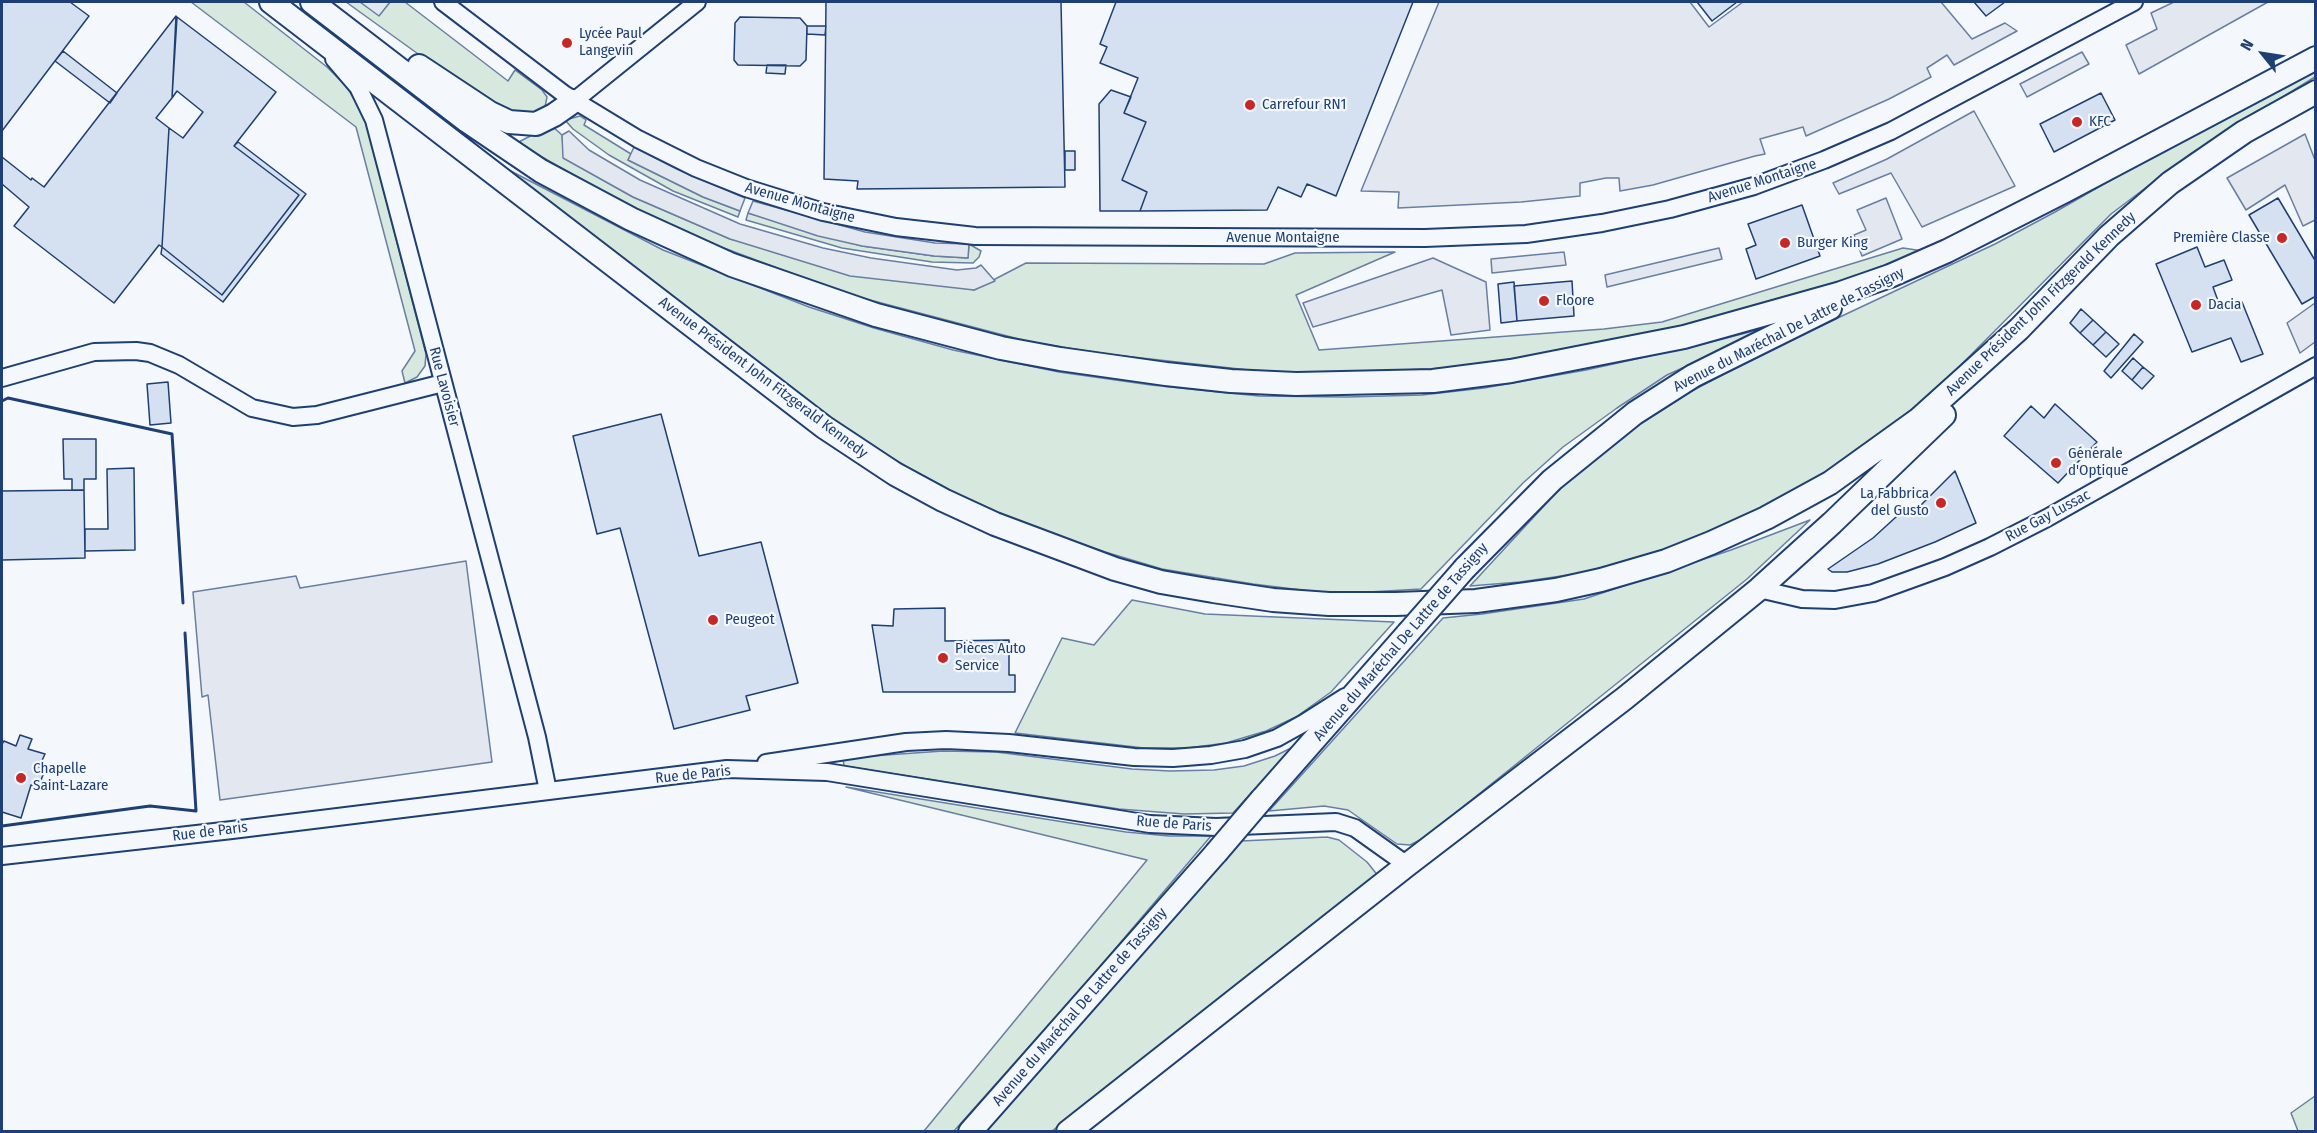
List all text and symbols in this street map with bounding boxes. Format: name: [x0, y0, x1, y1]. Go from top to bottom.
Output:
north arrow: [2233, 24, 2293, 84]
place label: Lycée Paul Langevin: [579, 25, 642, 60]
marker: Lycée Paul Langevin: [560, 36, 574, 50]
text: N: [2236, 36, 2258, 54]
place label: Carrefour RN1: [1262, 96, 1346, 114]
marker: Carrefour RN1: [1243, 98, 1257, 112]
place label: KFC: [2089, 113, 2111, 131]
marker: KFC: [2070, 115, 2084, 129]
street label: Avenue Montaigne: [1705, 155, 1819, 207]
street label: Avenue Montaigne: [743, 179, 857, 227]
street label: Avenue Président John Fitzgerald Kennedy: [1942, 208, 2140, 400]
street label: Avenue Montaigne: [1226, 229, 1340, 247]
place label: Première Classe: [2173, 229, 2270, 247]
marker: Première Classe: [2275, 231, 2289, 245]
place label: Burger King: [1797, 234, 1868, 252]
marker: Burger King: [1778, 236, 1792, 250]
street label: Avenue du Maréchal De Lattre de Tassigny: [1671, 264, 1907, 396]
place label: Floore: [1556, 292, 1594, 310]
street label: Avenue Président John Fitzgerald Kennedy: [655, 293, 871, 463]
marker: Floore: [1537, 294, 1551, 308]
place label: Dacia: [2208, 296, 2241, 314]
marker: Dacia: [2189, 298, 2203, 312]
street label: Rue Lavoisier: [425, 345, 463, 429]
place label: Générale d'Optique: [2068, 445, 2128, 480]
marker: Générale d'Optique: [2049, 456, 2063, 470]
place label: La Fabbrica del Gusto: [1860, 485, 1929, 520]
street label: Rue Gay Lussac: [2003, 486, 2093, 546]
marker: La Fabbrica del Gusto: [1934, 496, 1948, 510]
street label: Avenue du Maréchal De Lattre de Tassigny: [1310, 539, 1492, 745]
place label: Peugeot: [725, 611, 775, 629]
marker: Peugeot: [706, 613, 720, 627]
place label: Pièces Auto Service: [955, 640, 1026, 675]
marker: Pièces Auto Service: [936, 651, 950, 665]
place label: Chapelle Saint-Lazare: [33, 760, 109, 795]
street label: Rue de Paris: [654, 762, 732, 788]
marker: Chapelle Saint-Lazare: [14, 771, 28, 785]
street label: Rue de Paris: [1136, 812, 1212, 836]
street label: Rue de Paris: [171, 818, 249, 846]
street label: Avenue du Maréchal De Lattre de Tassigny: [989, 904, 1171, 1110]

